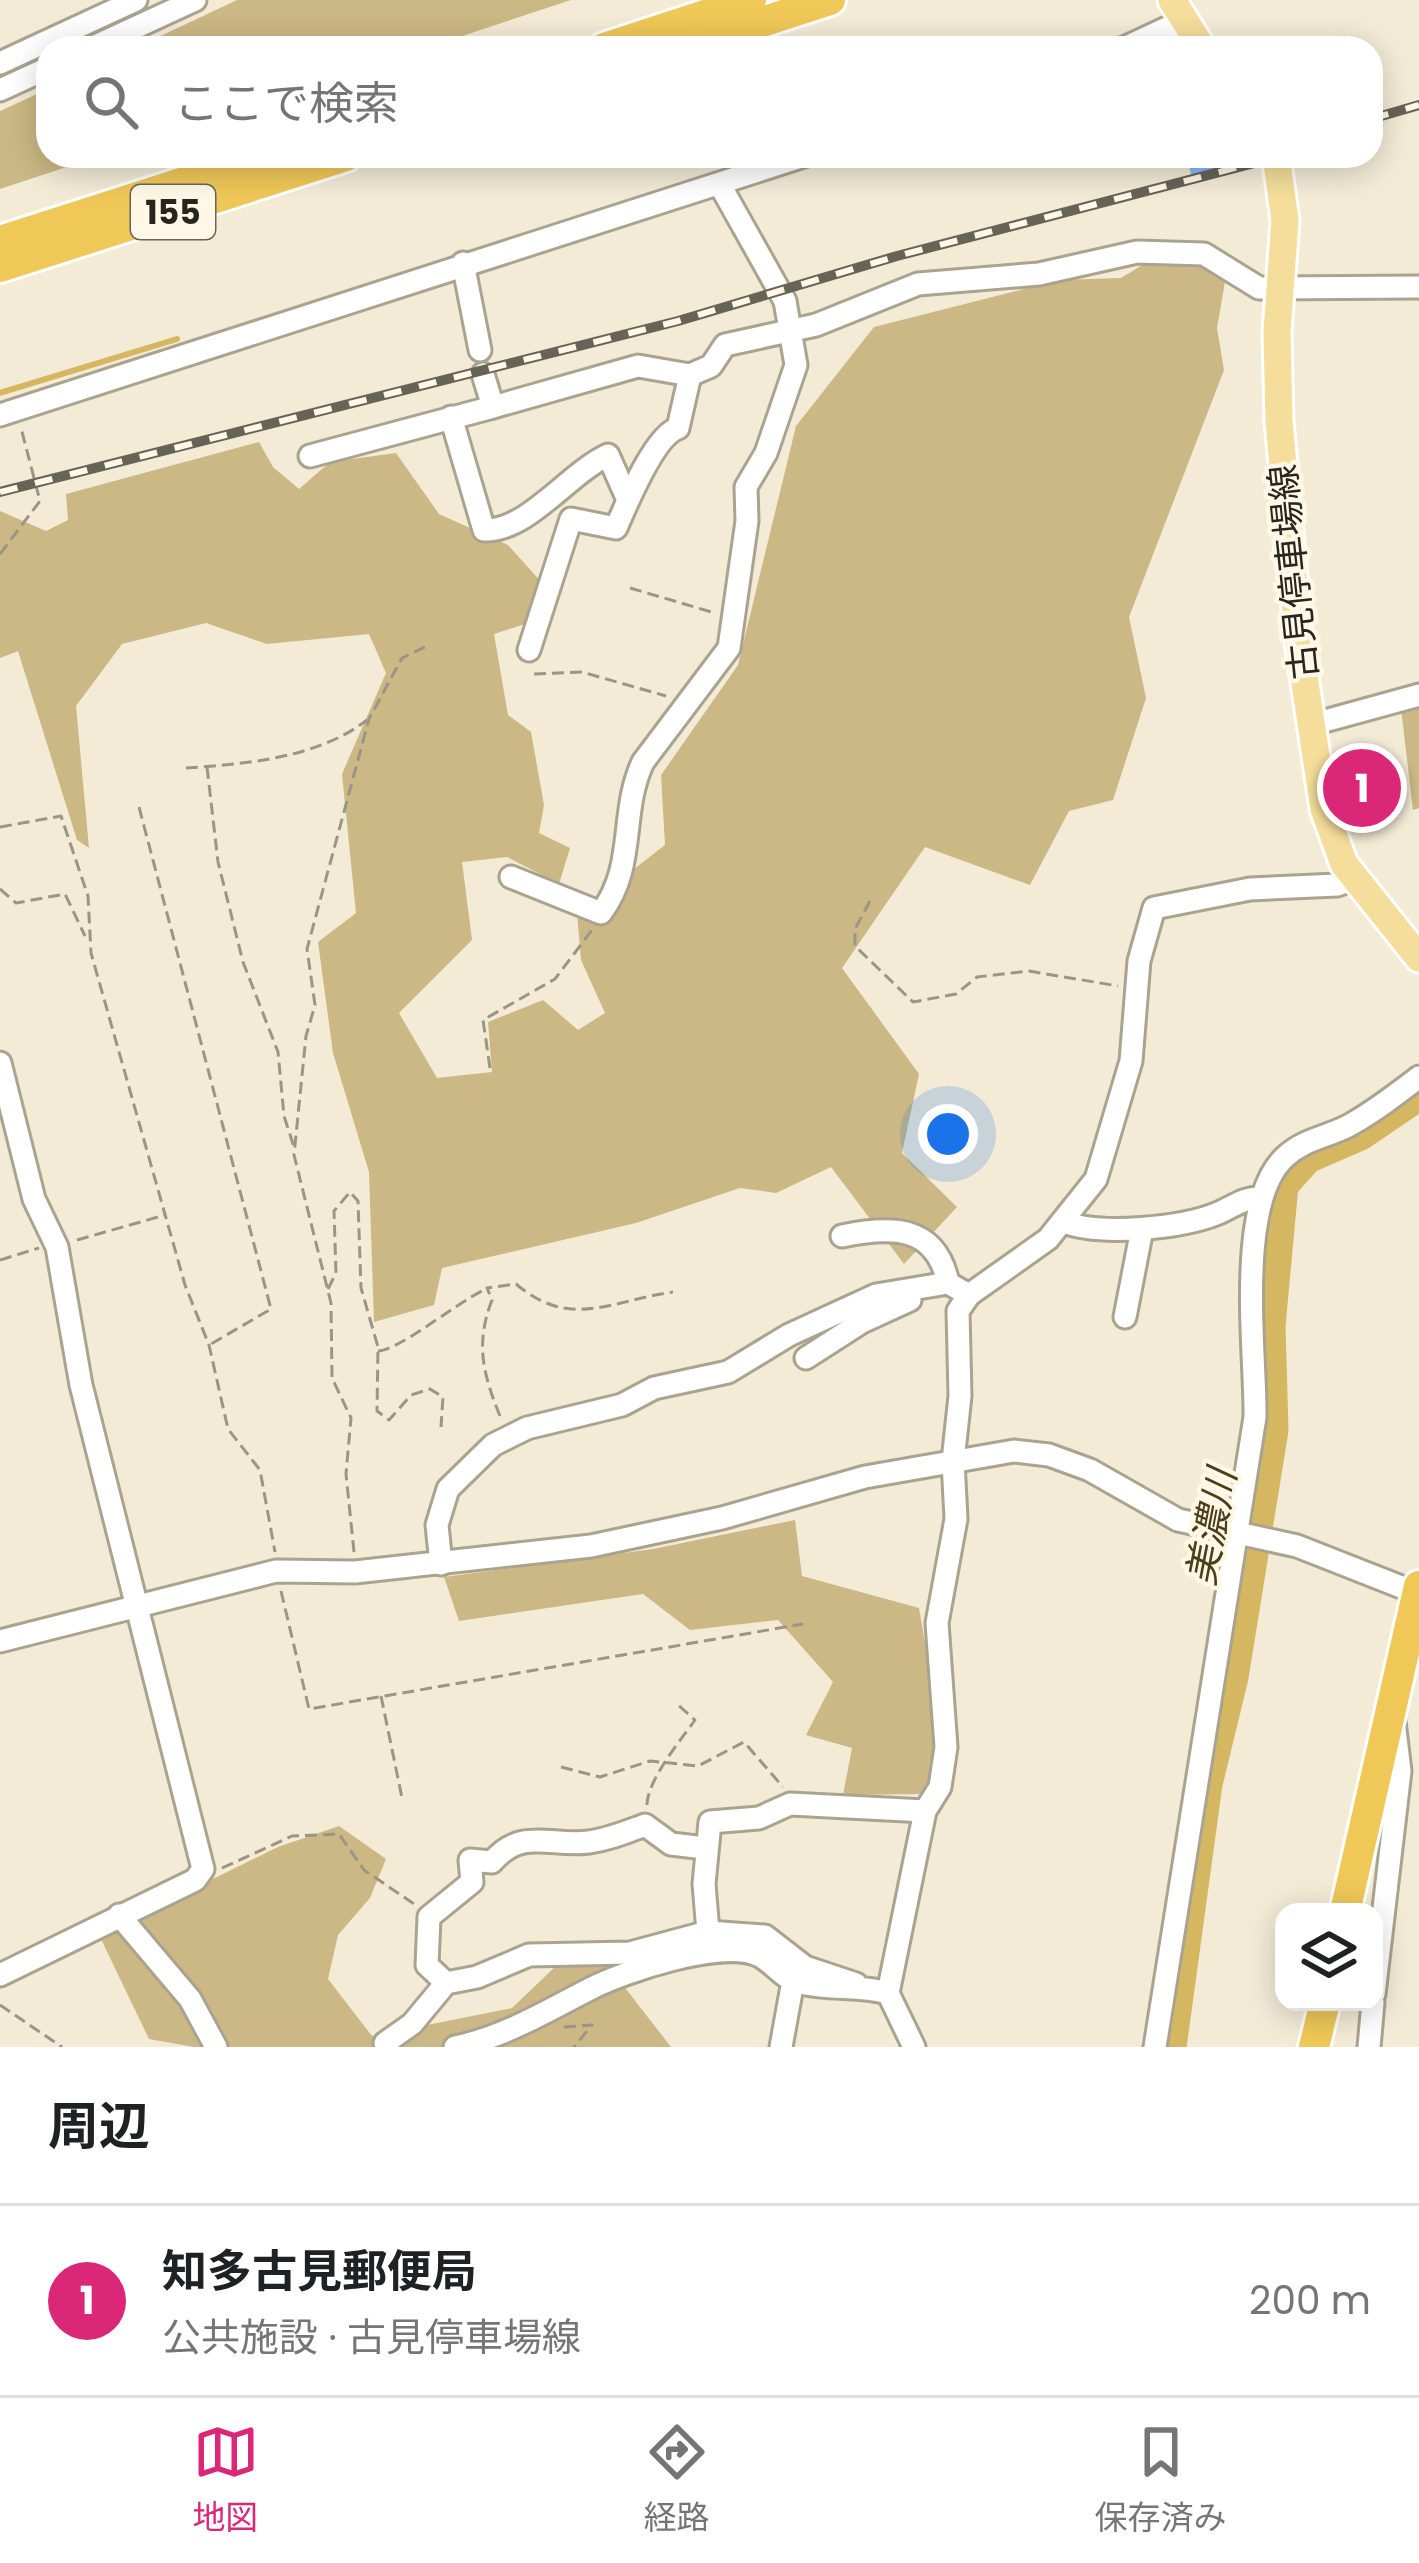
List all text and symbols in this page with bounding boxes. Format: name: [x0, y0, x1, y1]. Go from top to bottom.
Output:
search box: [36, 36, 1383, 168]
icon: search: [78, 69, 144, 135]
text: ここで検索: [174, 72, 399, 135]
road number: 155: [131, 185, 215, 239]
street label: 古見停車場線: [1257, 462, 1330, 682]
pin: 1: [1323, 743, 1401, 833]
your location: [918, 1104, 978, 1164]
water label: 美濃川: [1173, 1461, 1250, 1590]
map controls: [1275, 1903, 1383, 2011]
button: layers: [1275, 1903, 1383, 2011]
text: 周辺: [48, 2090, 150, 2162]
text: 知多古見郵便局: [162, 2240, 477, 2303]
text: 1: [80, 2273, 94, 2328]
text: 200 m: [1249, 2273, 1371, 2328]
text: 公共施設 · 古見停車場線: [162, 2310, 581, 2365]
tab: 地図: [193, 2419, 259, 2543]
tab: 経路: [644, 2419, 710, 2543]
tab: 保存済み: [1095, 2419, 1227, 2543]

